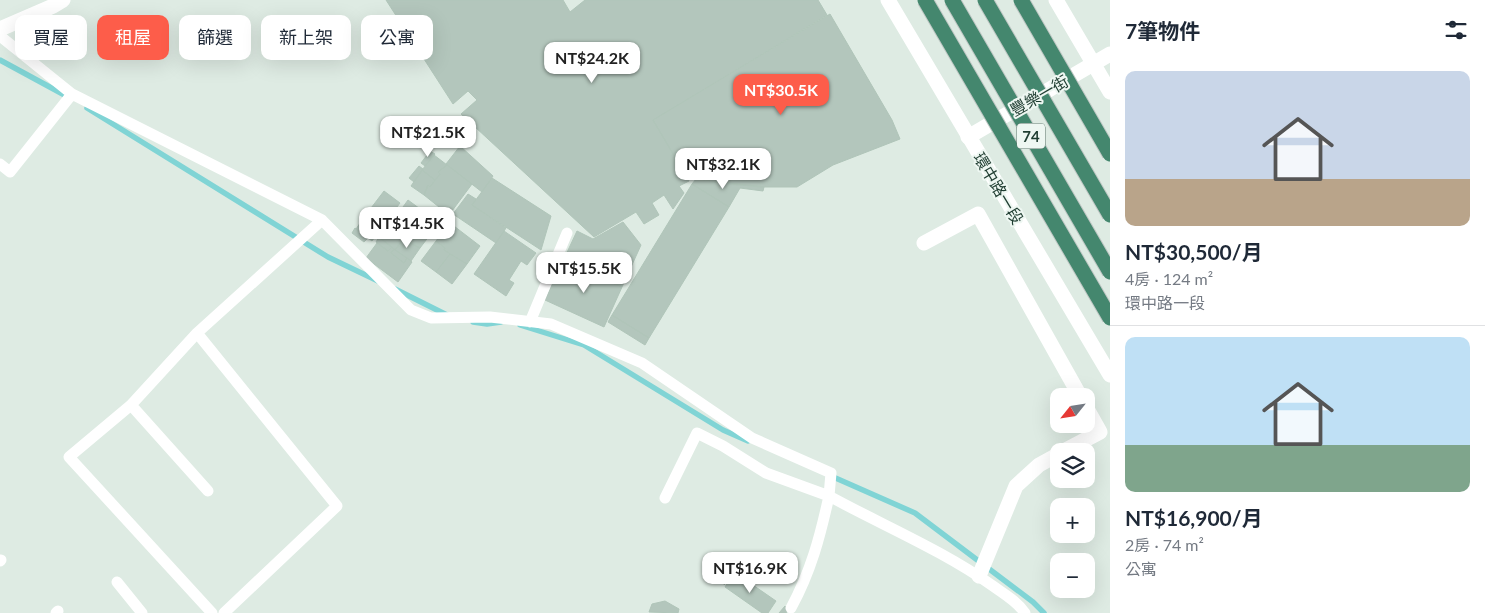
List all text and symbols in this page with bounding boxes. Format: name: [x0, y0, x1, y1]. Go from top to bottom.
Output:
chip: 買屋: [15, 15, 87, 60]
chip: 租屋: [97, 15, 169, 60]
chip: 篩選: [179, 15, 251, 60]
chip: 新上架: [261, 15, 351, 60]
chip: 公寓: [361, 15, 433, 60]
icon: filters: [1442, 16, 1470, 44]
text: 7筆物件: [1125, 18, 1200, 43]
pin: NT$24.2K: [540, 42, 644, 84]
text: NT$24.2K: [555, 48, 629, 67]
street label: 豐樂一街: [1007, 71, 1071, 119]
pin: NT$30.5K: [729, 74, 833, 116]
text: NT$30.5K: [744, 80, 818, 99]
icon: home: [1253, 104, 1343, 194]
pin: NT$21.5K: [376, 116, 480, 158]
text: NT$21.5K: [391, 122, 465, 141]
road number: 74: [1017, 124, 1045, 148]
pin: NT$32.1K: [671, 148, 775, 190]
street label: 環中路一段: [970, 149, 1028, 227]
text: NT$32.1K: [686, 154, 760, 173]
pin: NT$14.5K: [355, 206, 459, 249]
text: NT$14.5K: [370, 213, 444, 232]
text: NT$30,500/月: [1125, 239, 1263, 264]
pin: NT$15.5K: [532, 252, 636, 294]
text: NT$15.5K: [547, 258, 621, 277]
text: 4房 · 124 m²: [1125, 269, 1213, 288]
text: 環中路一段: [1125, 293, 1205, 312]
icon: home: [1253, 369, 1343, 459]
north arrow: [1050, 388, 1095, 432]
map controls: [1050, 388, 1095, 598]
button: layers: [1050, 443, 1095, 488]
button: +: [1050, 498, 1095, 543]
text: NT$16,900/月: [1125, 505, 1263, 530]
text: 2房 · 74 m²: [1125, 535, 1204, 554]
pin: NT$16.9K: [698, 552, 802, 594]
button: −: [1050, 553, 1095, 598]
text: NT$16.9K: [713, 558, 787, 577]
text: 公寓: [1125, 559, 1157, 578]

